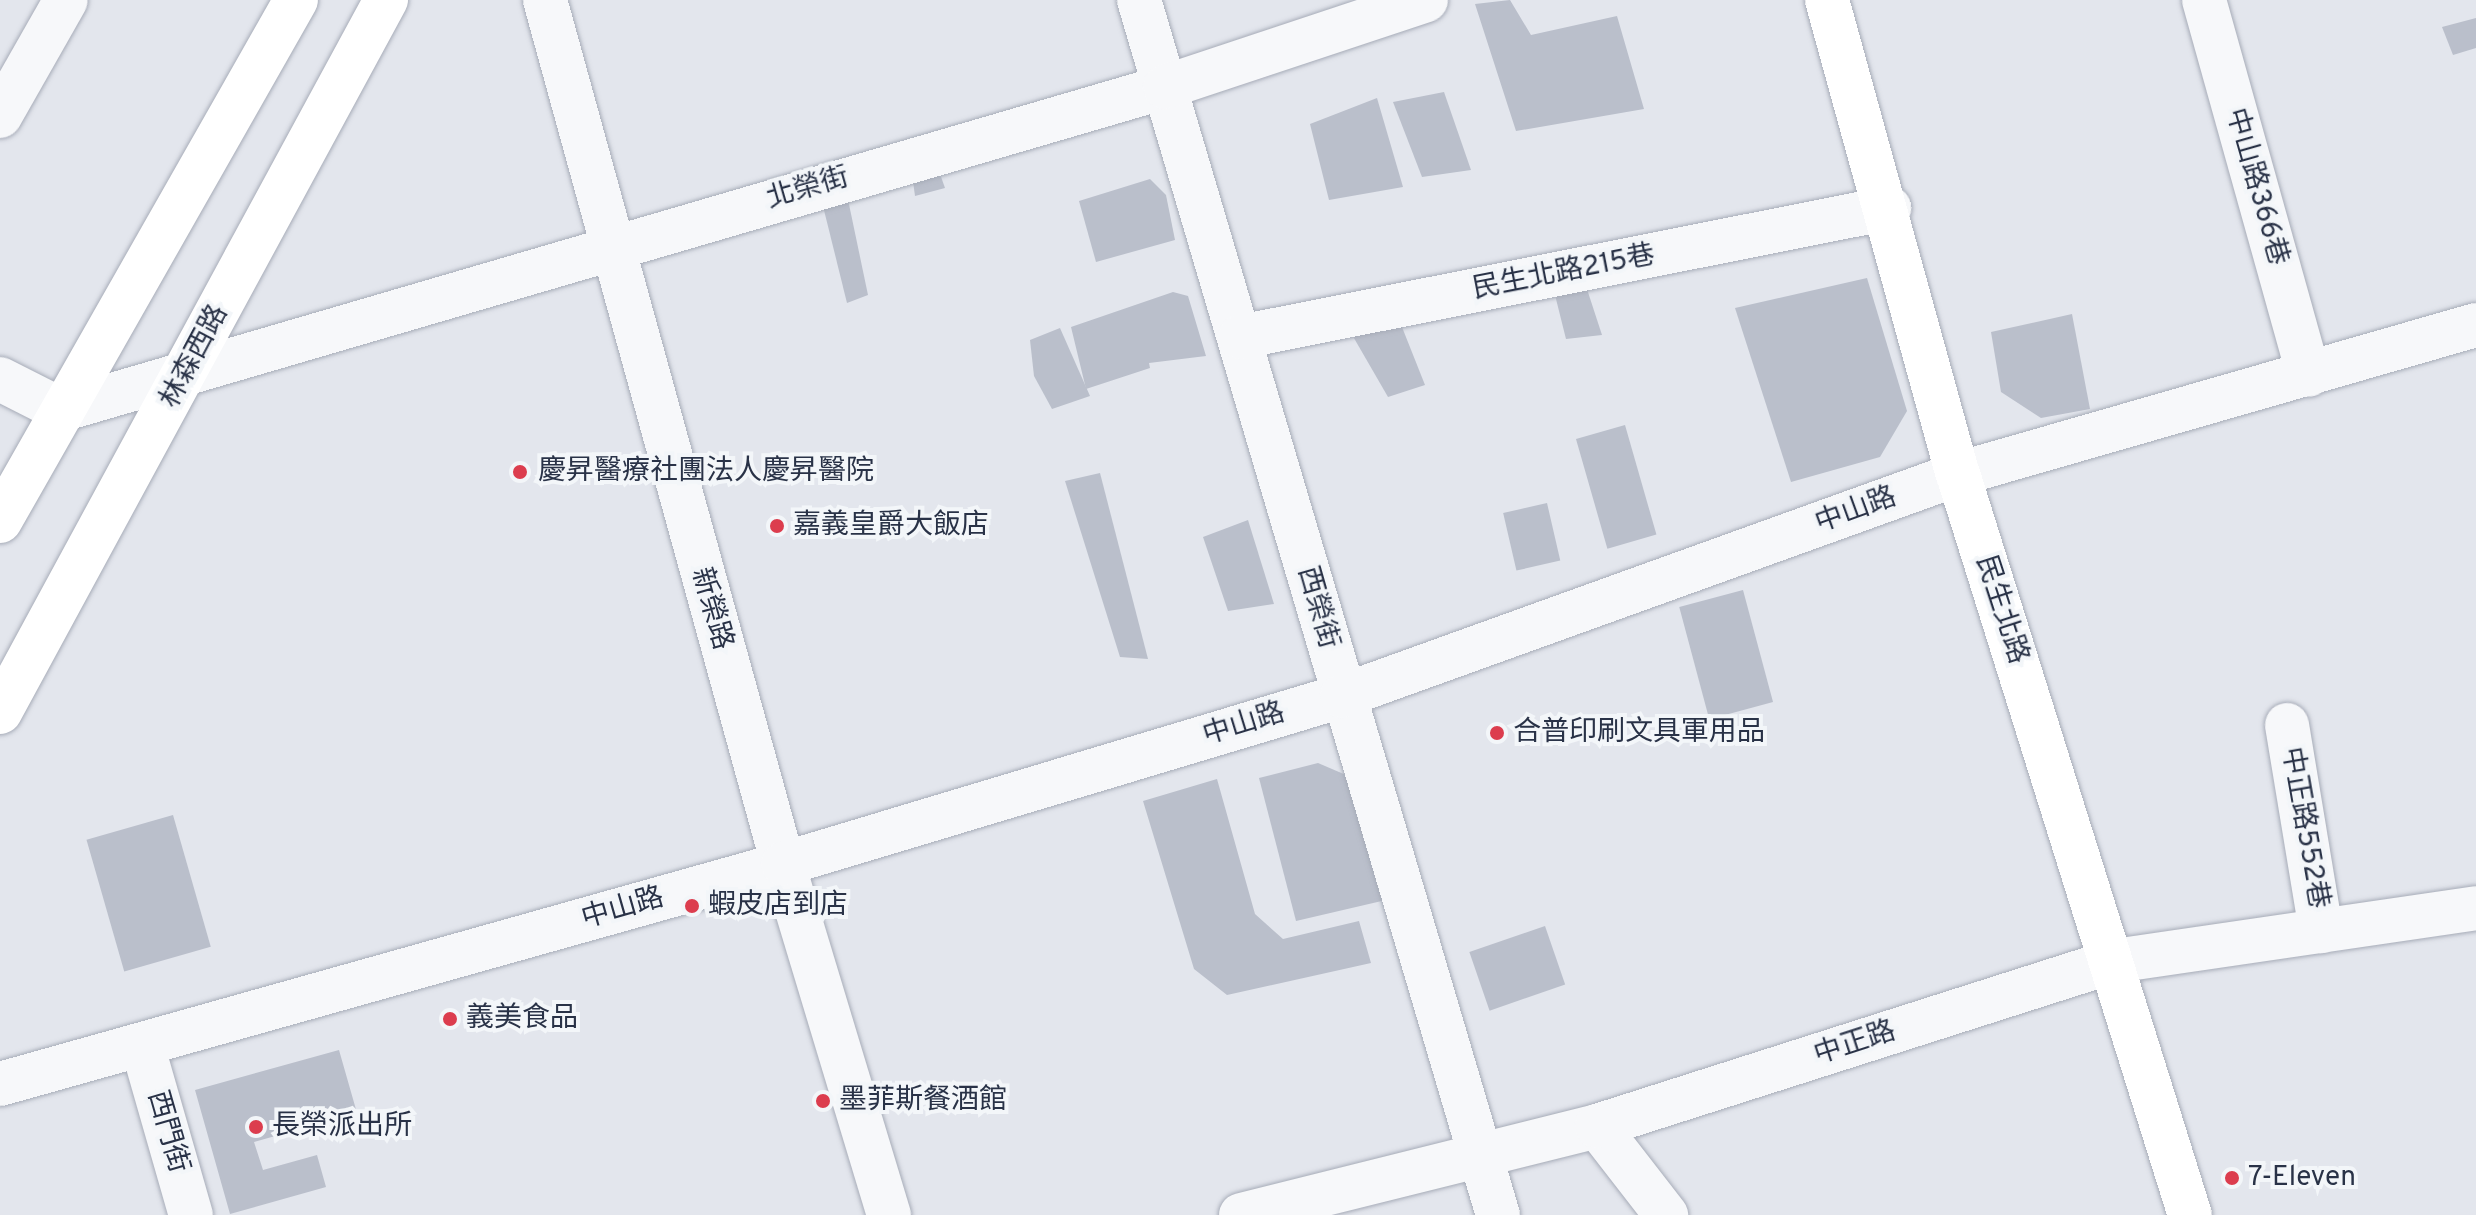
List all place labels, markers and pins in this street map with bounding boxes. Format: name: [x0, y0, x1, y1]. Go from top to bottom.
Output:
place label: 慶昇醫療社團法人慶昇醫院: [538, 455, 874, 489]
marker: 慶昇醫療社團法人慶昇醫院: [509, 461, 531, 483]
place label: 嘉義皇爵大飯店: [793, 509, 989, 543]
marker: 嘉義皇爵大飯店: [768, 517, 786, 535]
place label: 合普印刷文具軍用品: [1513, 716, 1765, 750]
marker: 合普印刷文具軍用品: [1488, 724, 1506, 742]
place label: 蝦皮店到店: [708, 889, 848, 923]
marker: 蝦皮店到店: [683, 897, 701, 915]
place label: 義美食品: [466, 1002, 578, 1036]
marker: 義美食品: [441, 1010, 459, 1028]
place label: 墨菲斯餐酒館: [839, 1084, 1007, 1118]
marker: 墨菲斯餐酒館: [814, 1092, 832, 1110]
place label: 長榮派出所: [272, 1110, 412, 1144]
marker: 長榮派出所: [247, 1118, 265, 1136]
place label: 7-Eleven: [2248, 1161, 2356, 1195]
marker: 7-Eleven: [2223, 1169, 2241, 1187]

